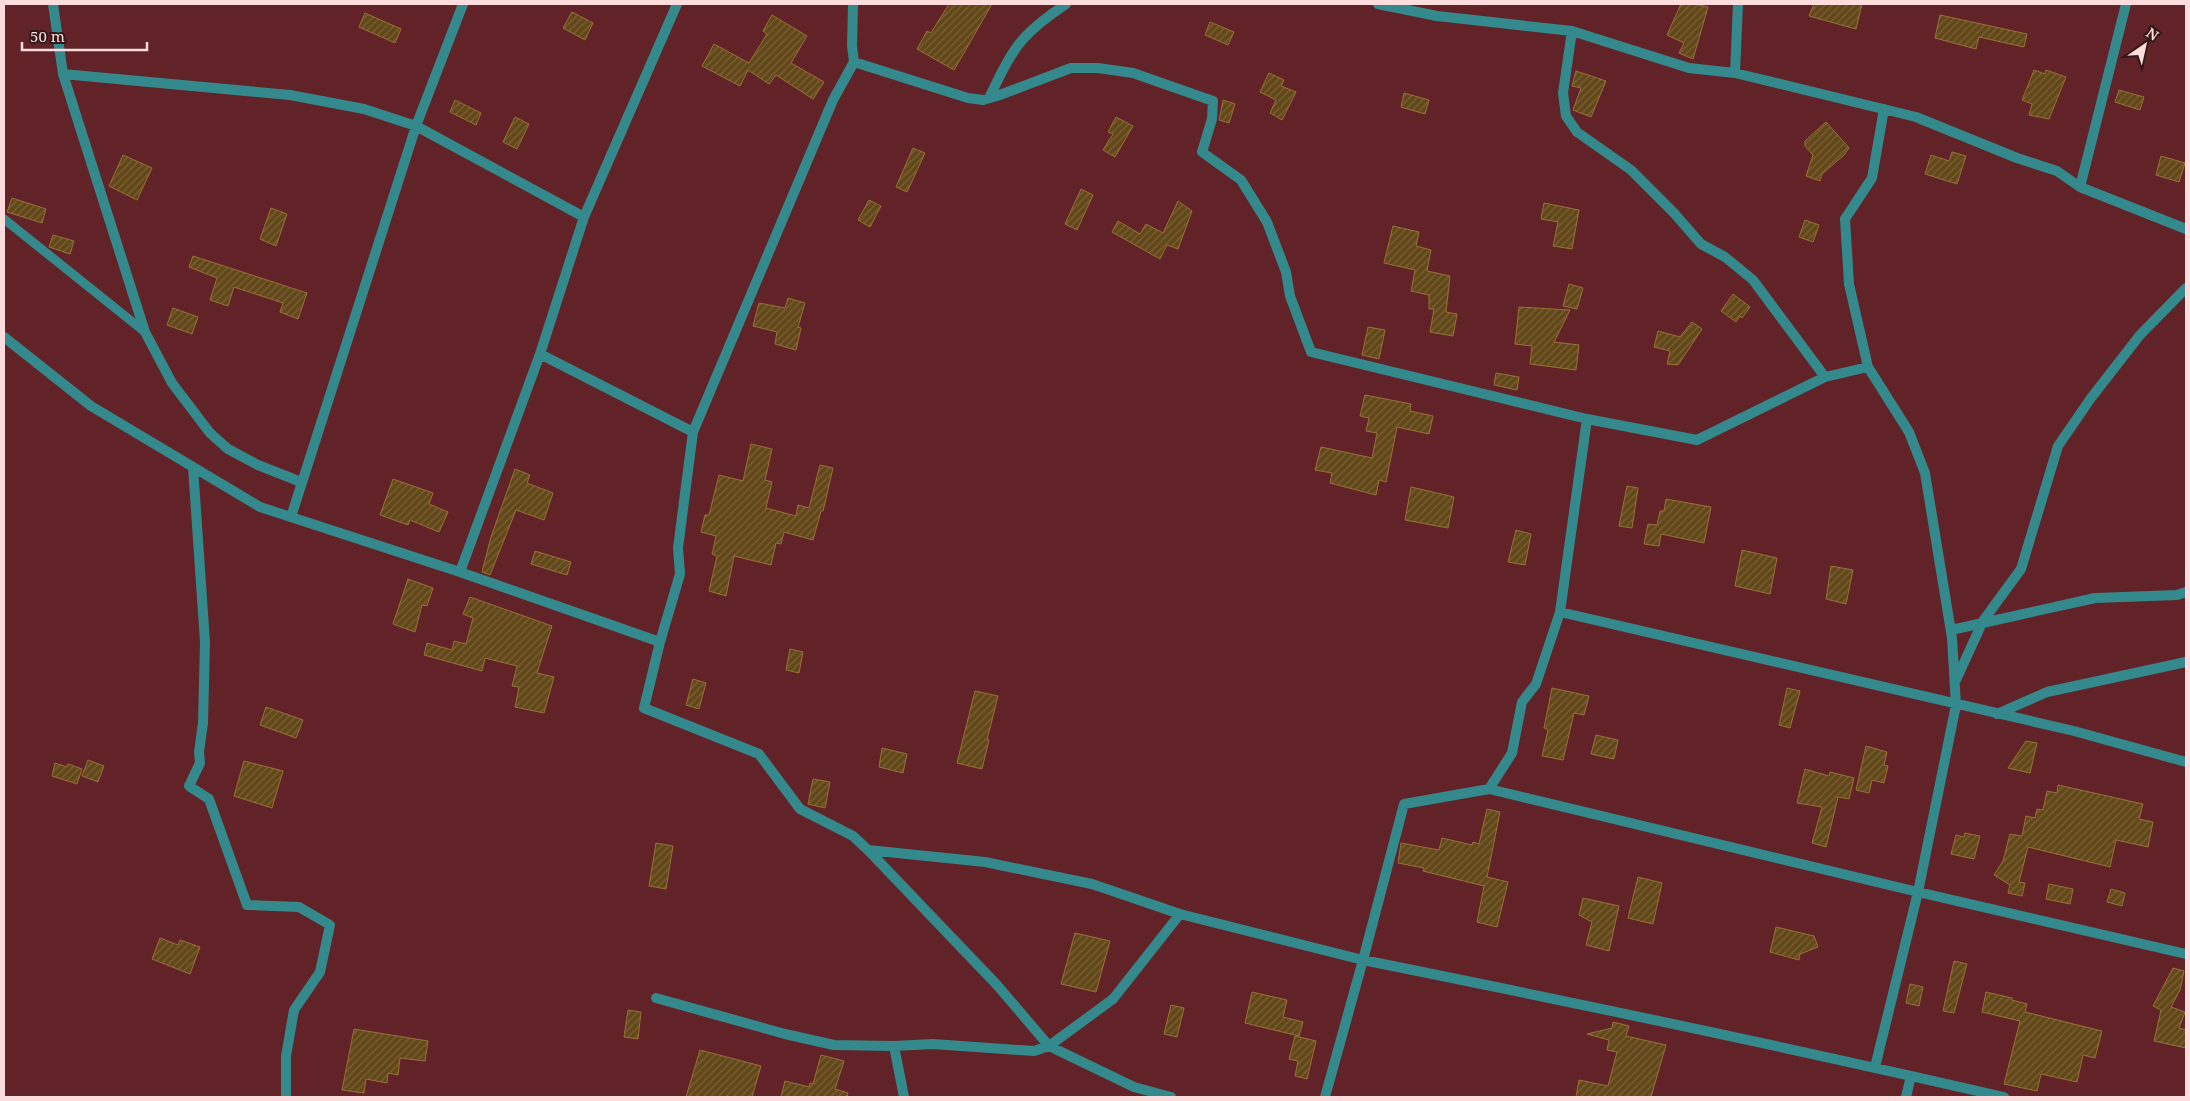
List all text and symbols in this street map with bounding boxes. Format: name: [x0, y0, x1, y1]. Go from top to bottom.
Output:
scale bar: [22, 20, 148, 52]
north arrow: [2120, 20, 2170, 70]
text: N: [2143, 23, 2162, 45]
text: 50 m: [30, 26, 65, 46]

